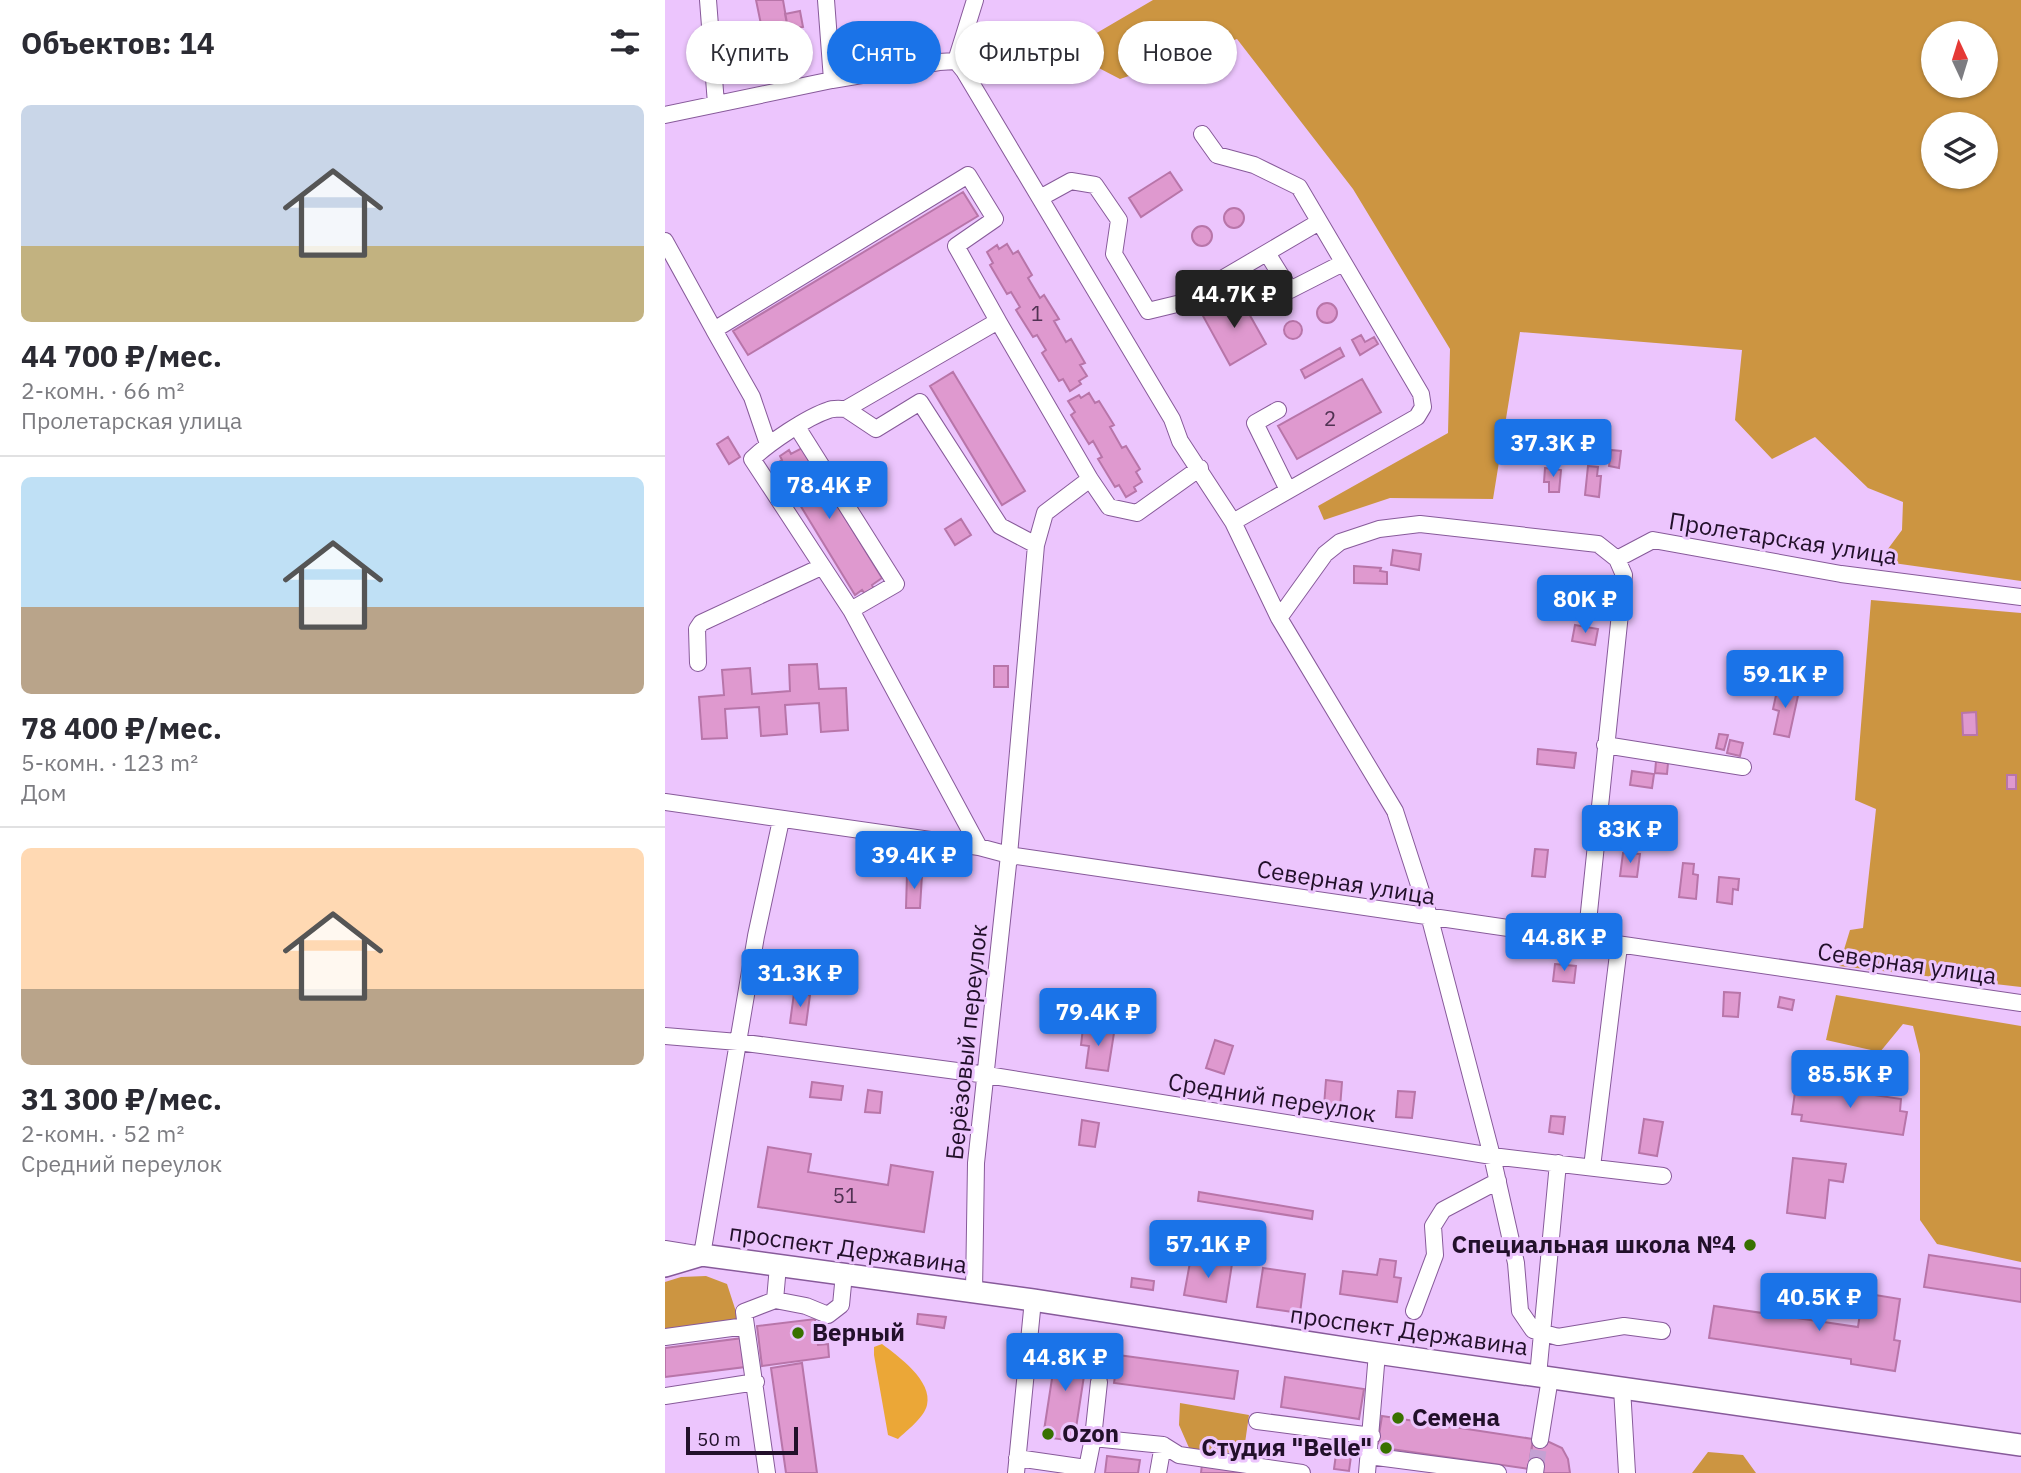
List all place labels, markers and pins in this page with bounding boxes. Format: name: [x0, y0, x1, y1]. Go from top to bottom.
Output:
pin: 44.7K ₽: [1169, 270, 1299, 330]
pin: 37.3K ₽: [1488, 420, 1618, 479]
pin: 78.4K ₽: [764, 462, 894, 521]
pin: 80K ₽: [1536, 576, 1634, 635]
pin: 59.1K ₽: [1720, 650, 1850, 710]
pin: 83K ₽: [1581, 806, 1679, 865]
pin: 39.4K ₽: [849, 832, 979, 891]
pin: 44.8K ₽: [1499, 914, 1629, 973]
pin: 31.3K ₽: [735, 950, 865, 1009]
pin: 79.4K ₽: [1033, 988, 1163, 1048]
pin: 85.5K ₽: [1785, 1050, 1915, 1110]
pin: 57.1K ₽: [1143, 1220, 1273, 1280]
place label: Специальная школа №4: [1452, 1228, 1736, 1260]
marker: Специальная школа №4: [1742, 1237, 1758, 1253]
pin: 40.5K ₽: [1754, 1274, 1884, 1333]
place label: Верный: [812, 1316, 905, 1348]
marker: Верный: [790, 1325, 806, 1341]
pin: 44.8K ₽: [1000, 1334, 1130, 1393]
place label: Семена: [1412, 1401, 1500, 1433]
marker: Семена: [1390, 1410, 1406, 1426]
place label: Ozon: [1062, 1417, 1119, 1449]
marker: Ozon: [1040, 1426, 1056, 1442]
place label: Студия "Belle": [1201, 1431, 1372, 1463]
marker: Студия "Belle": [1378, 1440, 1394, 1456]

